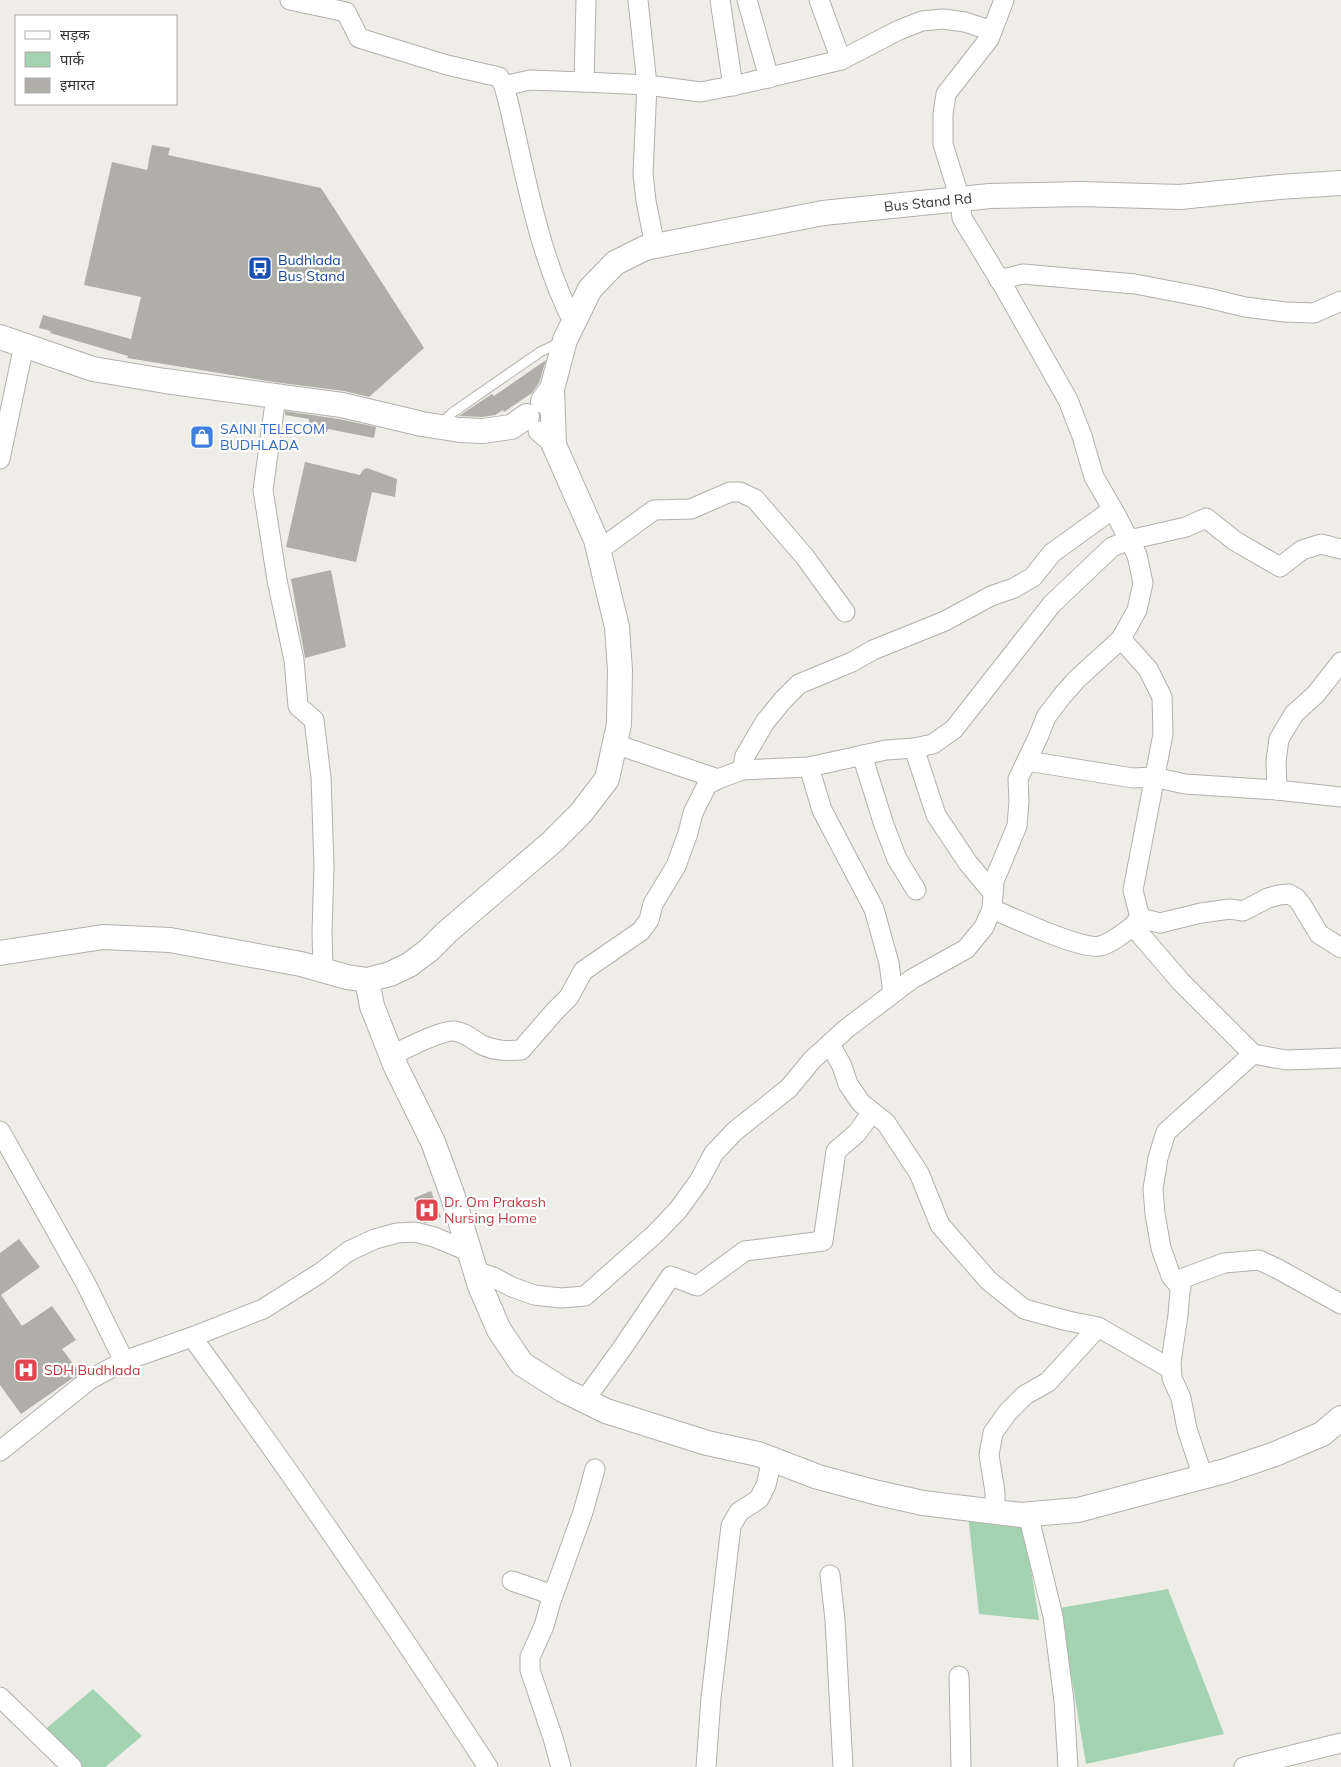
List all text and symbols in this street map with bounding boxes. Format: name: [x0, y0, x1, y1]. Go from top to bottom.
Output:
legend: [15, 15, 178, 105]
text: सड़क: [60, 25, 90, 44]
text: पार्क: [60, 50, 84, 69]
text: इमारत: [60, 75, 95, 94]
street label: Bus Stand Rd: [883, 189, 973, 216]
place label: Budhlada Bus Stand: [278, 251, 345, 285]
bus stop icon: Budhlada Bus Stand: [247, 255, 273, 281]
place label: SAINI TELECOM BUDHLADA: [220, 420, 325, 454]
shop icon: SAINI TELECOM BUDHLADA: [189, 424, 215, 450]
place label: Dr. Om Prakash Nursing Home: [444, 1193, 546, 1227]
hospital icon: Dr. Om Prakash Nursing Home: [414, 1197, 440, 1223]
hospital icon: SDH Budhlada: [13, 1357, 39, 1383]
place label: SDH Budhlada: [44, 1361, 140, 1379]

